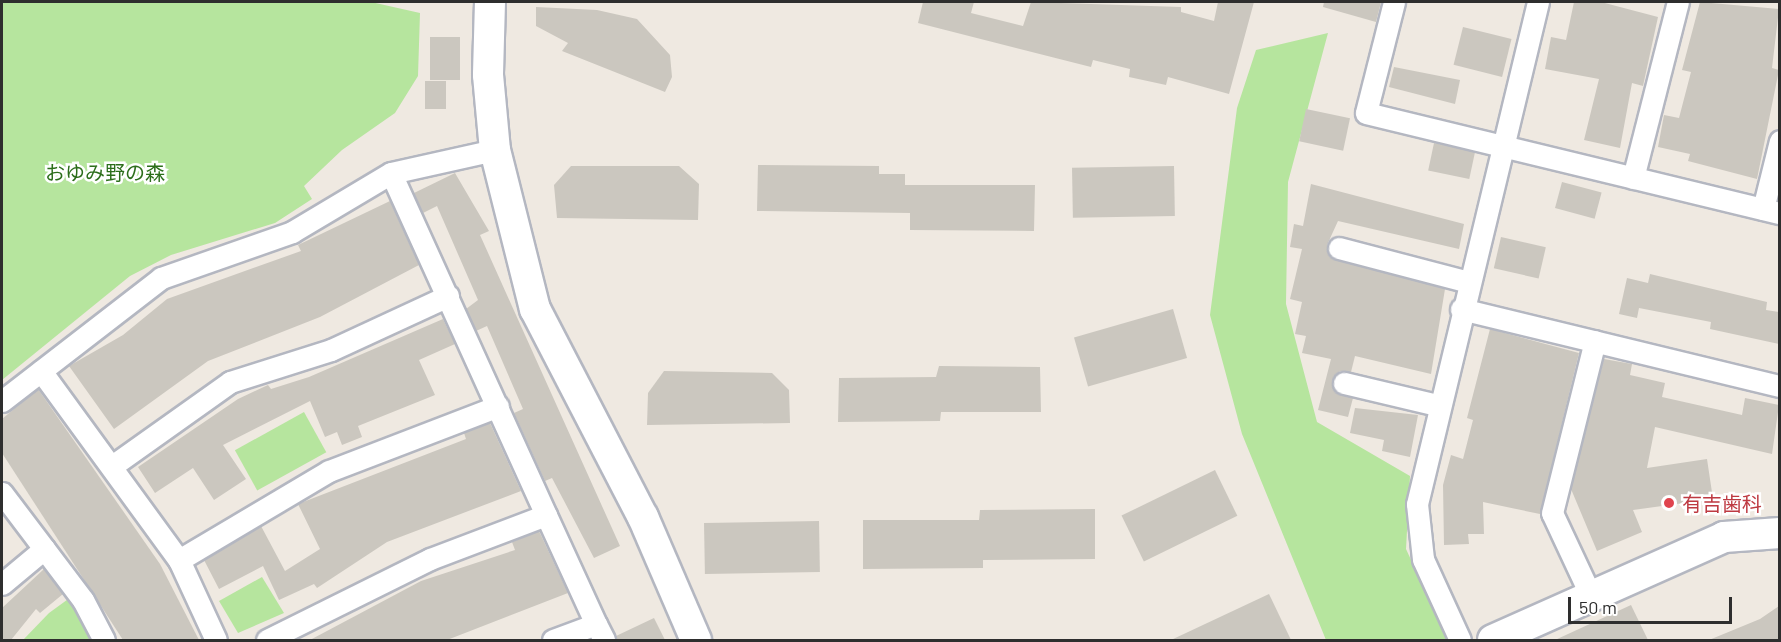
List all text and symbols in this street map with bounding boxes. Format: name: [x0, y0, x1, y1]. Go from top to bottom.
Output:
park label: おゆみ野の森: [45, 160, 165, 184]
place label: 有吉歯科: [1682, 491, 1762, 515]
marker: 有吉歯科: [1660, 494, 1678, 512]
scale bar: [1571, 585, 1734, 623]
text: 50 m: [1579, 596, 1617, 618]

